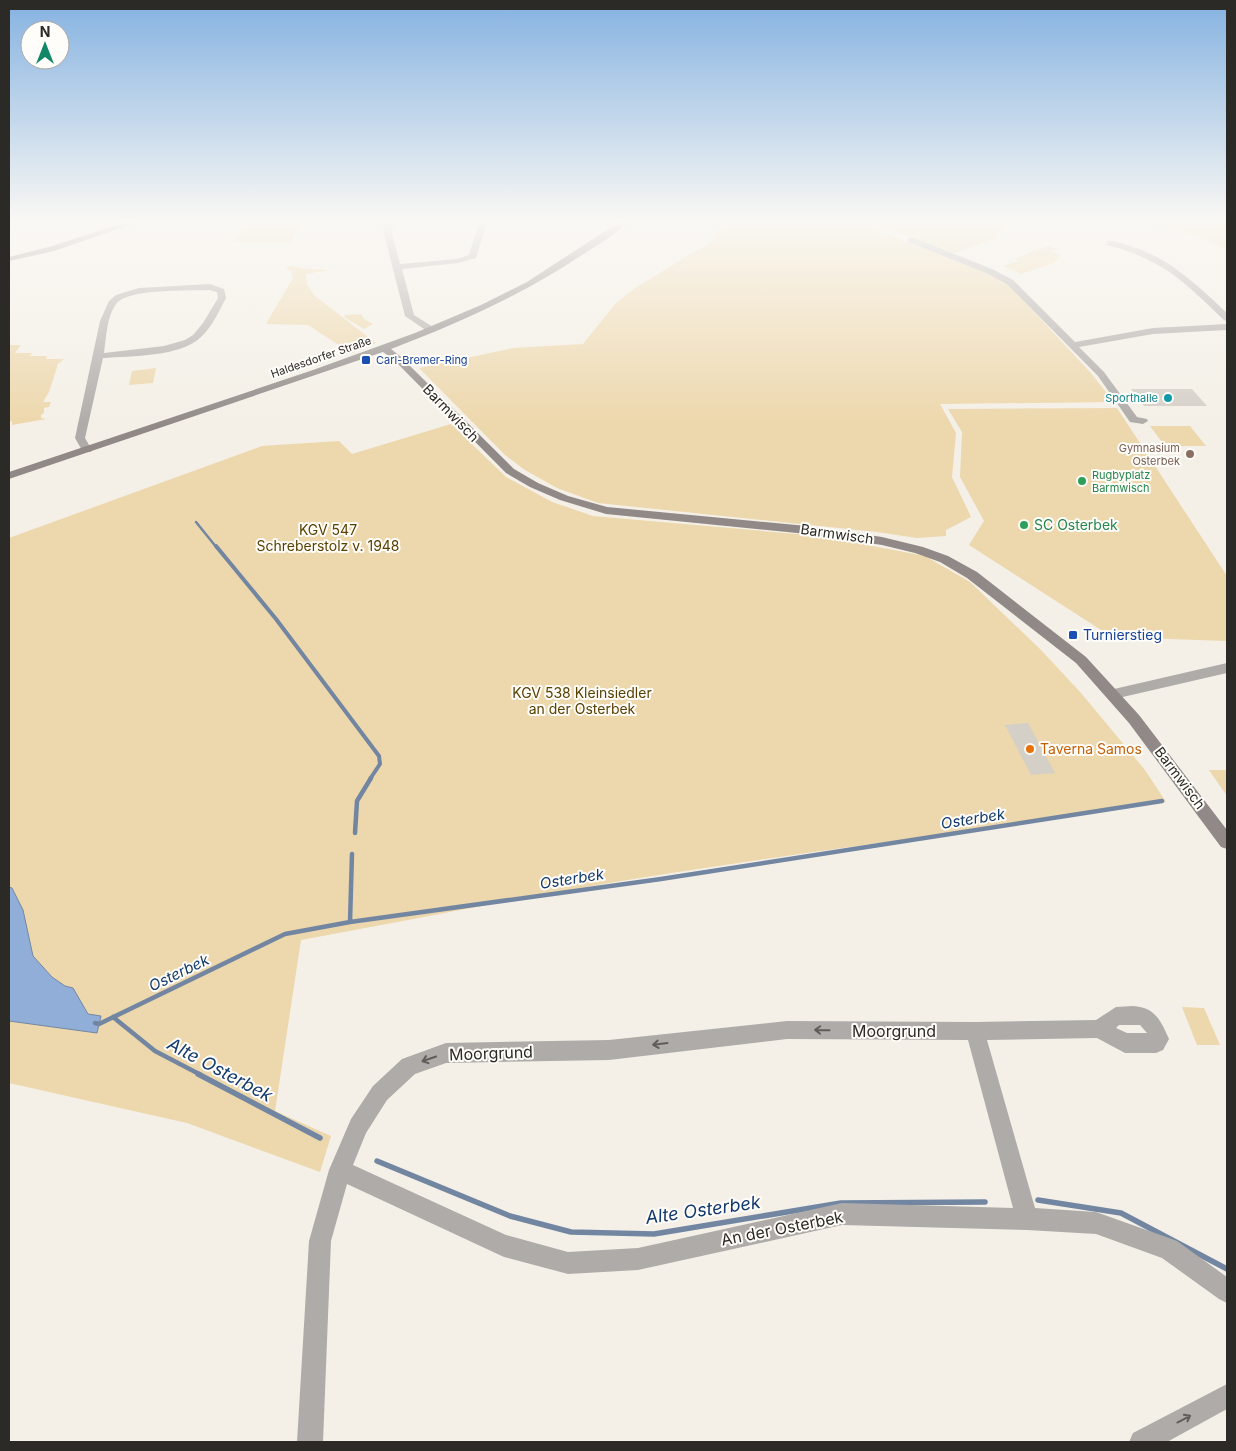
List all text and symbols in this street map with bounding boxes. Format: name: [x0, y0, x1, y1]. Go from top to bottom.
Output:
north arrow: [20, 20, 70, 70]
text: N: [40, 23, 50, 40]
street label: Haldesdorfer Straße: [269, 333, 373, 381]
place label: Carl-Bremer-Ring: [376, 353, 468, 367]
marker: Carl-Bremer-Ring: [360, 354, 372, 366]
street label: Barmwisch: [420, 380, 483, 445]
place label: Sporthalle: [1105, 391, 1158, 405]
marker: Sporthalle: [1162, 392, 1174, 404]
place label: Gymnasium Osterbek: [1119, 441, 1180, 468]
marker: Gymnasium Osterbek: [1184, 448, 1196, 460]
place label: Rugbyplatz Barmwisch: [1092, 468, 1150, 495]
marker: Rugbyplatz Barmwisch: [1076, 475, 1088, 487]
place label: SC Osterbek: [1034, 516, 1118, 533]
marker: SC Osterbek: [1018, 519, 1030, 531]
street label: Barmwisch: [800, 520, 875, 547]
park label: KGV 547 Schreberstolz v. 1948: [256, 521, 400, 554]
place label: Turnierstieg: [1083, 626, 1162, 643]
marker: Turnierstieg: [1067, 629, 1079, 641]
park label: KGV 538 Kleinsiedler an der Osterbek: [512, 684, 652, 717]
place label: Taverna Samos: [1040, 740, 1142, 757]
marker: Taverna Samos: [1024, 743, 1036, 755]
street label: Barmwisch: [1152, 743, 1209, 812]
water label: Osterbek: [939, 804, 1007, 833]
water label: Osterbek: [538, 864, 606, 893]
water label: Osterbek: [146, 949, 213, 995]
street label: Moorgrund: [852, 1021, 936, 1041]
one-way arrow: [814, 1025, 830, 1035]
water label: Alte Osterbek: [163, 1033, 277, 1107]
one-way arrow: [652, 1039, 668, 1049]
street label: Moorgrund: [449, 1042, 533, 1064]
one-way arrow: [422, 1055, 437, 1064]
water label: Alte Osterbek: [643, 1191, 763, 1228]
street label: An der Osterbek: [719, 1206, 845, 1250]
one-way arrow: [1177, 1414, 1192, 1424]

